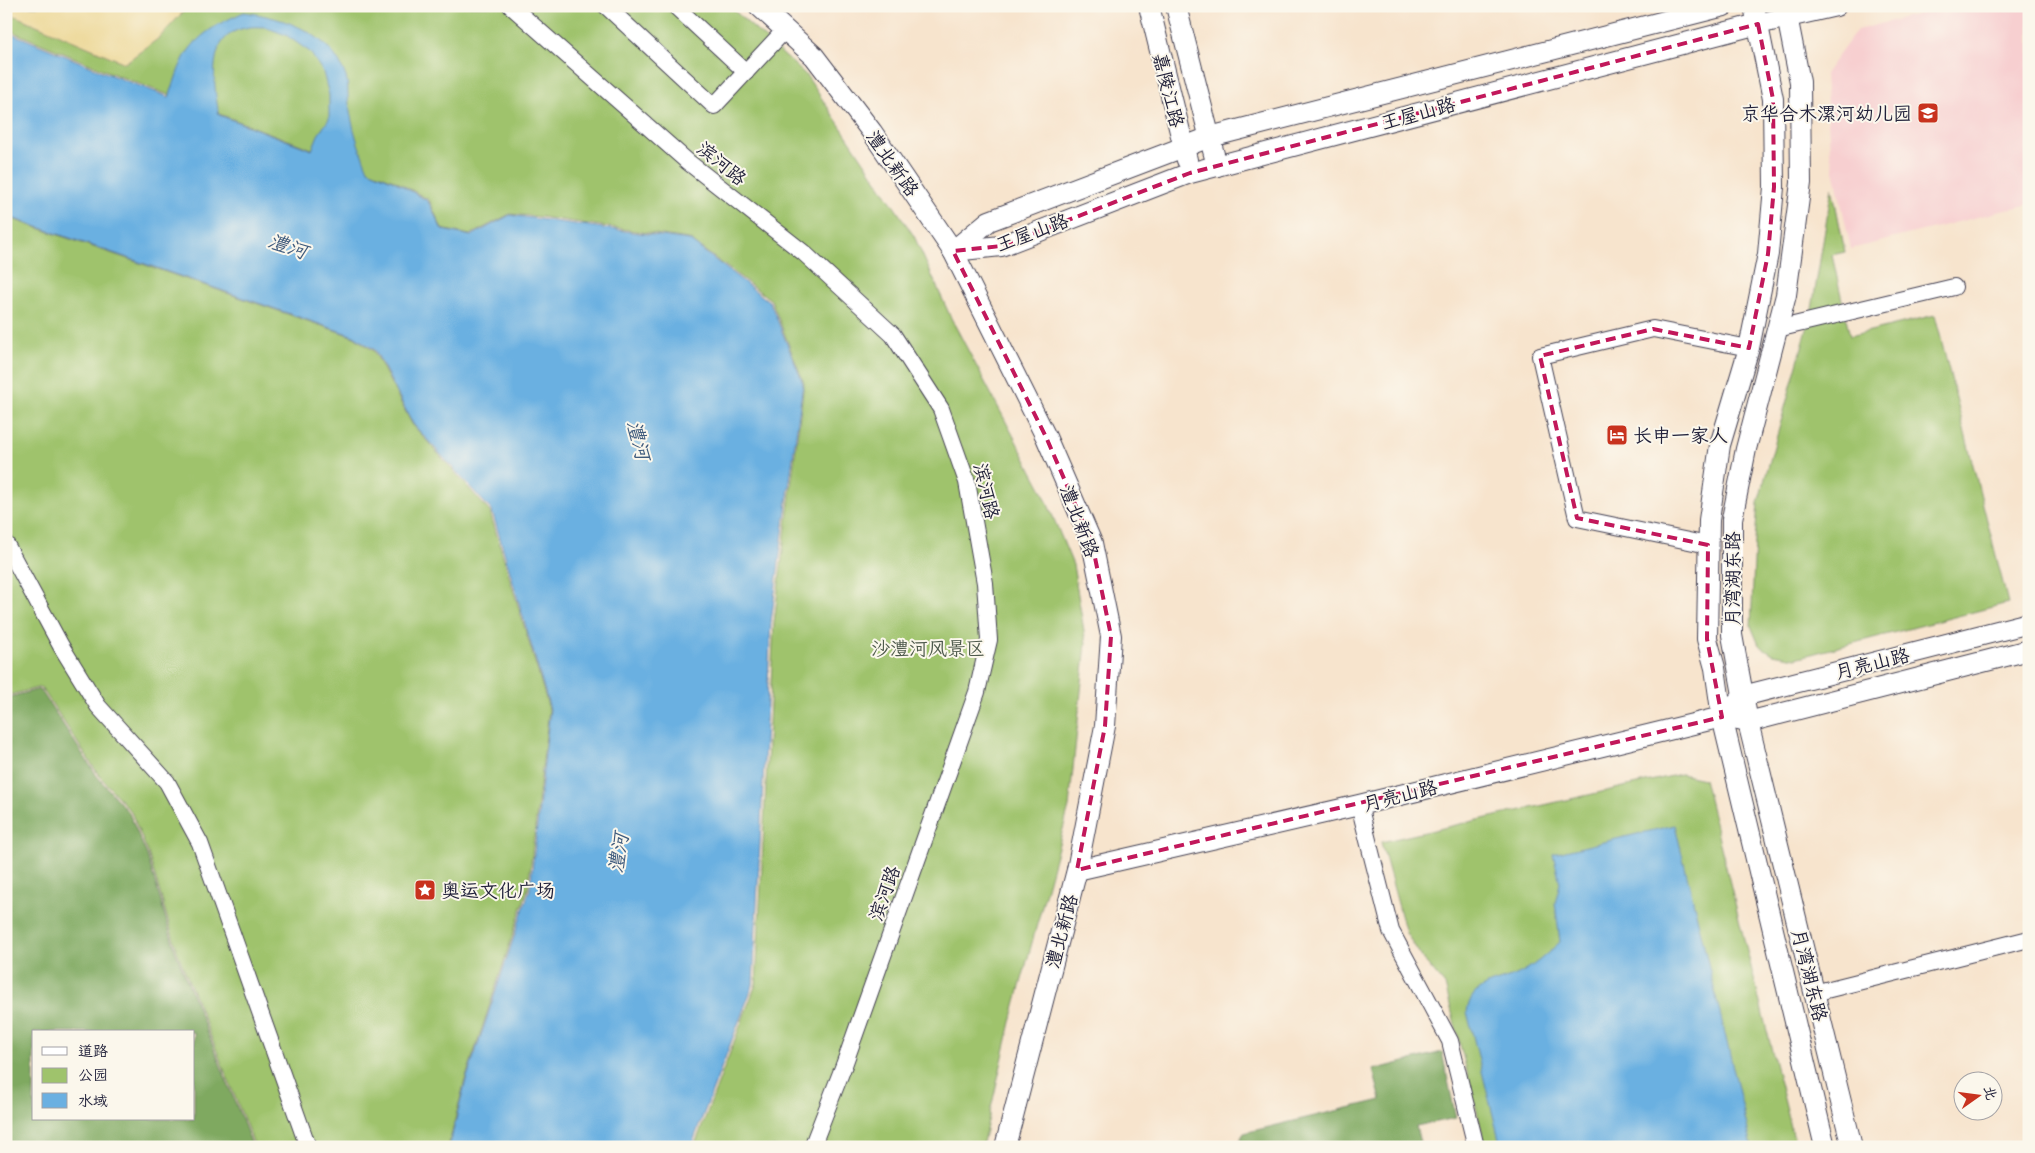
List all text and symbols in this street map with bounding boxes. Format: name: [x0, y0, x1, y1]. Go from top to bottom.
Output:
street label: 嘉陵江路: [1145, 51, 1187, 131]
street label: 王屋山路: [1379, 94, 1459, 137]
school or university icon: 京华合木漯河幼儿园: [1916, 101, 1940, 125]
place label: 京华合木漯河幼儿园: [1741, 104, 1912, 128]
street label: 澧北新路: [859, 127, 922, 203]
street label: 滨河路: [690, 138, 750, 193]
street label: 王屋山路: [993, 211, 1073, 259]
water label: 澧河: [264, 230, 313, 268]
water label: 澧河: [620, 418, 654, 466]
hotel icon: 长申一家人: [1605, 423, 1629, 447]
place label: 长申一家人: [1633, 426, 1728, 450]
street label: 滨河路: [966, 461, 1002, 522]
street label: 澧北新路: [1052, 482, 1102, 562]
street label: 月湾湖东路: [1723, 531, 1747, 627]
park label: 沙澧河风景区: [871, 639, 985, 663]
street label: 月亮山路: [1833, 645, 1913, 687]
street label: 月亮山路: [1361, 777, 1441, 819]
water label: 澧河: [605, 829, 636, 875]
street label: 滨河路: [866, 863, 908, 925]
place icon: 奥运文化广场: [413, 878, 437, 902]
place label: 奥运文化广场: [441, 881, 555, 905]
street label: 澧北新路: [1042, 892, 1085, 972]
street label: 月湾湖东路: [1784, 927, 1830, 1025]
legend: [32, 1030, 195, 1120]
text: 道路: [78, 1044, 108, 1062]
text: 公园: [78, 1068, 108, 1086]
north arrow: [1952, 1070, 2002, 1120]
text: 北: [1978, 1085, 1998, 1102]
text: 水域: [78, 1094, 108, 1112]

